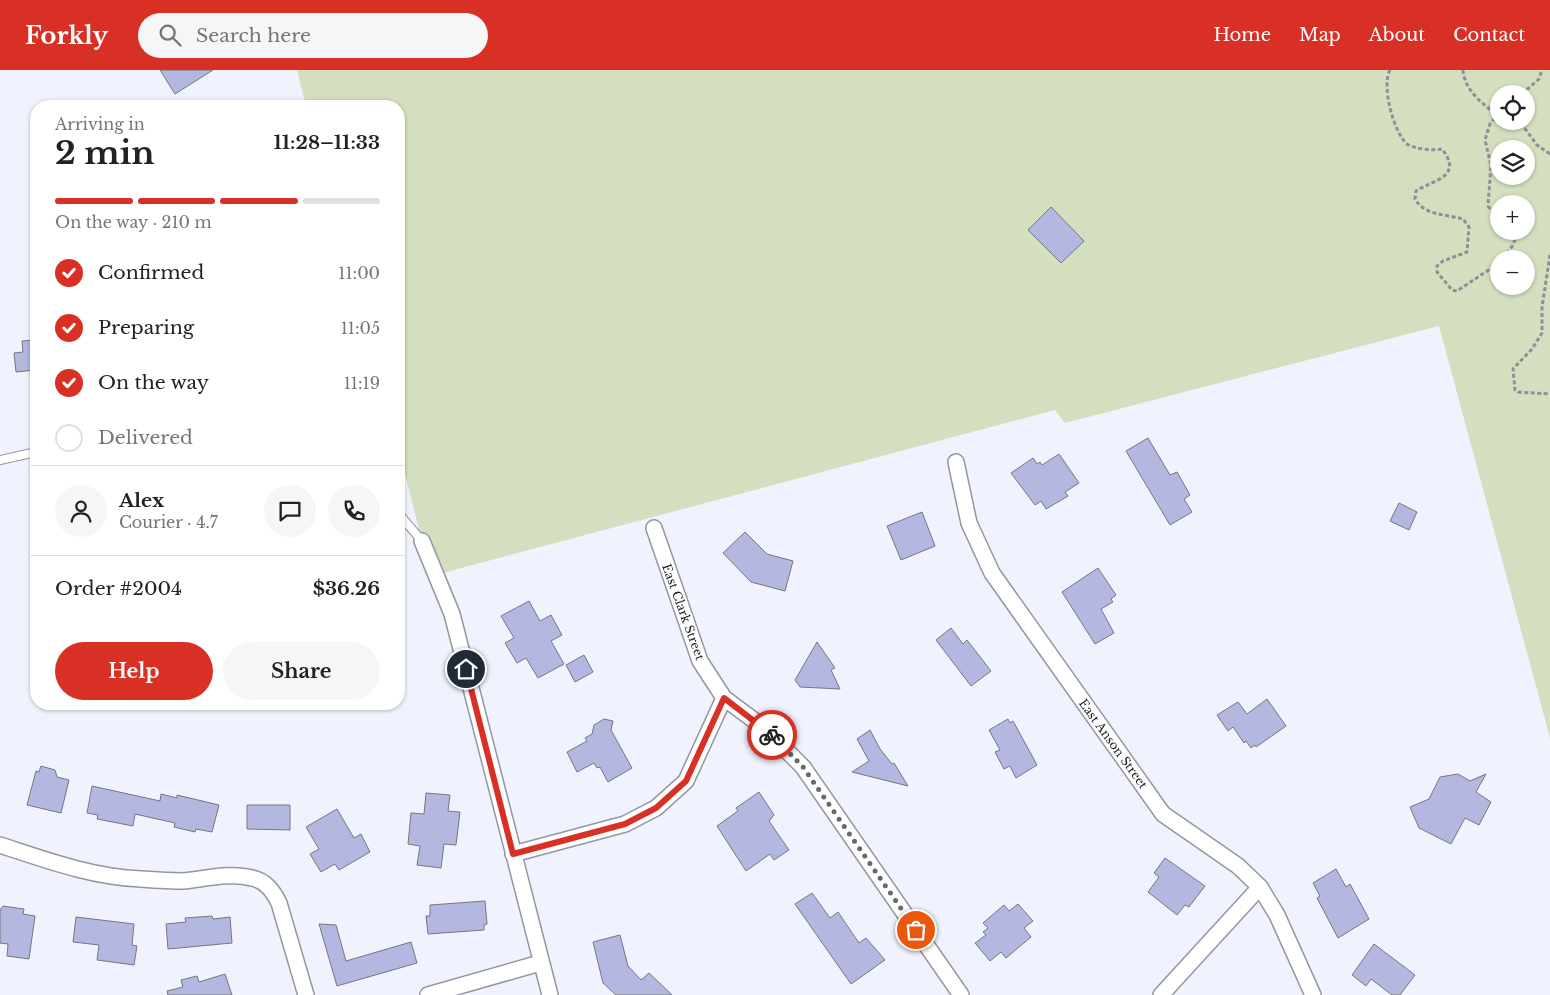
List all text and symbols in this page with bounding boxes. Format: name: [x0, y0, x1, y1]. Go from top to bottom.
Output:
search box: [138, 13, 488, 58]
text: Forkly: [25, 21, 108, 50]
icon: search: [156, 21, 184, 49]
text: Search here: [196, 24, 311, 47]
text: Home: [1213, 24, 1271, 46]
text: Map: [1299, 24, 1341, 46]
text: About: [1369, 24, 1425, 46]
text: Contact: [1453, 24, 1525, 46]
map controls: [1490, 85, 1535, 295]
button: locate: [1490, 85, 1535, 130]
text: Arriving in: [55, 114, 145, 134]
text: 11:28–11:33: [274, 131, 380, 154]
text: 2 min: [55, 133, 155, 173]
button: layers: [1490, 140, 1535, 185]
button: +: [1490, 195, 1535, 240]
text: On the way · 210 m: [55, 212, 212, 232]
button: −: [1490, 250, 1535, 295]
icon: check: [55, 259, 83, 287]
text: Confirmed: [98, 261, 204, 284]
text: 11:00: [338, 263, 380, 283]
icon: check: [55, 314, 83, 342]
text: Preparing: [98, 316, 194, 339]
text: 11:05: [341, 318, 380, 338]
icon: check: [55, 369, 83, 397]
text: On the way: [98, 371, 209, 394]
text: 11:19: [344, 373, 380, 393]
text: Delivered: [98, 426, 193, 449]
button: person: [55, 485, 107, 537]
button: chat: [264, 485, 316, 537]
button: phone: [328, 485, 380, 537]
text: Alex: [119, 489, 164, 512]
text: Courier · 4.7: [119, 512, 218, 532]
street label: East Clark Street: [659, 562, 708, 662]
text: Order #2004: [55, 577, 182, 600]
text: $36.26: [313, 577, 380, 600]
button: Help: [55, 642, 213, 700]
button: Share: [223, 642, 380, 700]
pin: [445, 648, 487, 690]
icon: home: [452, 655, 480, 683]
street label: East Anson Street: [1076, 696, 1151, 792]
courier: [747, 710, 797, 760]
icon: bike: [758, 721, 786, 749]
pin: [895, 909, 937, 951]
icon: bag: [902, 916, 930, 944]

